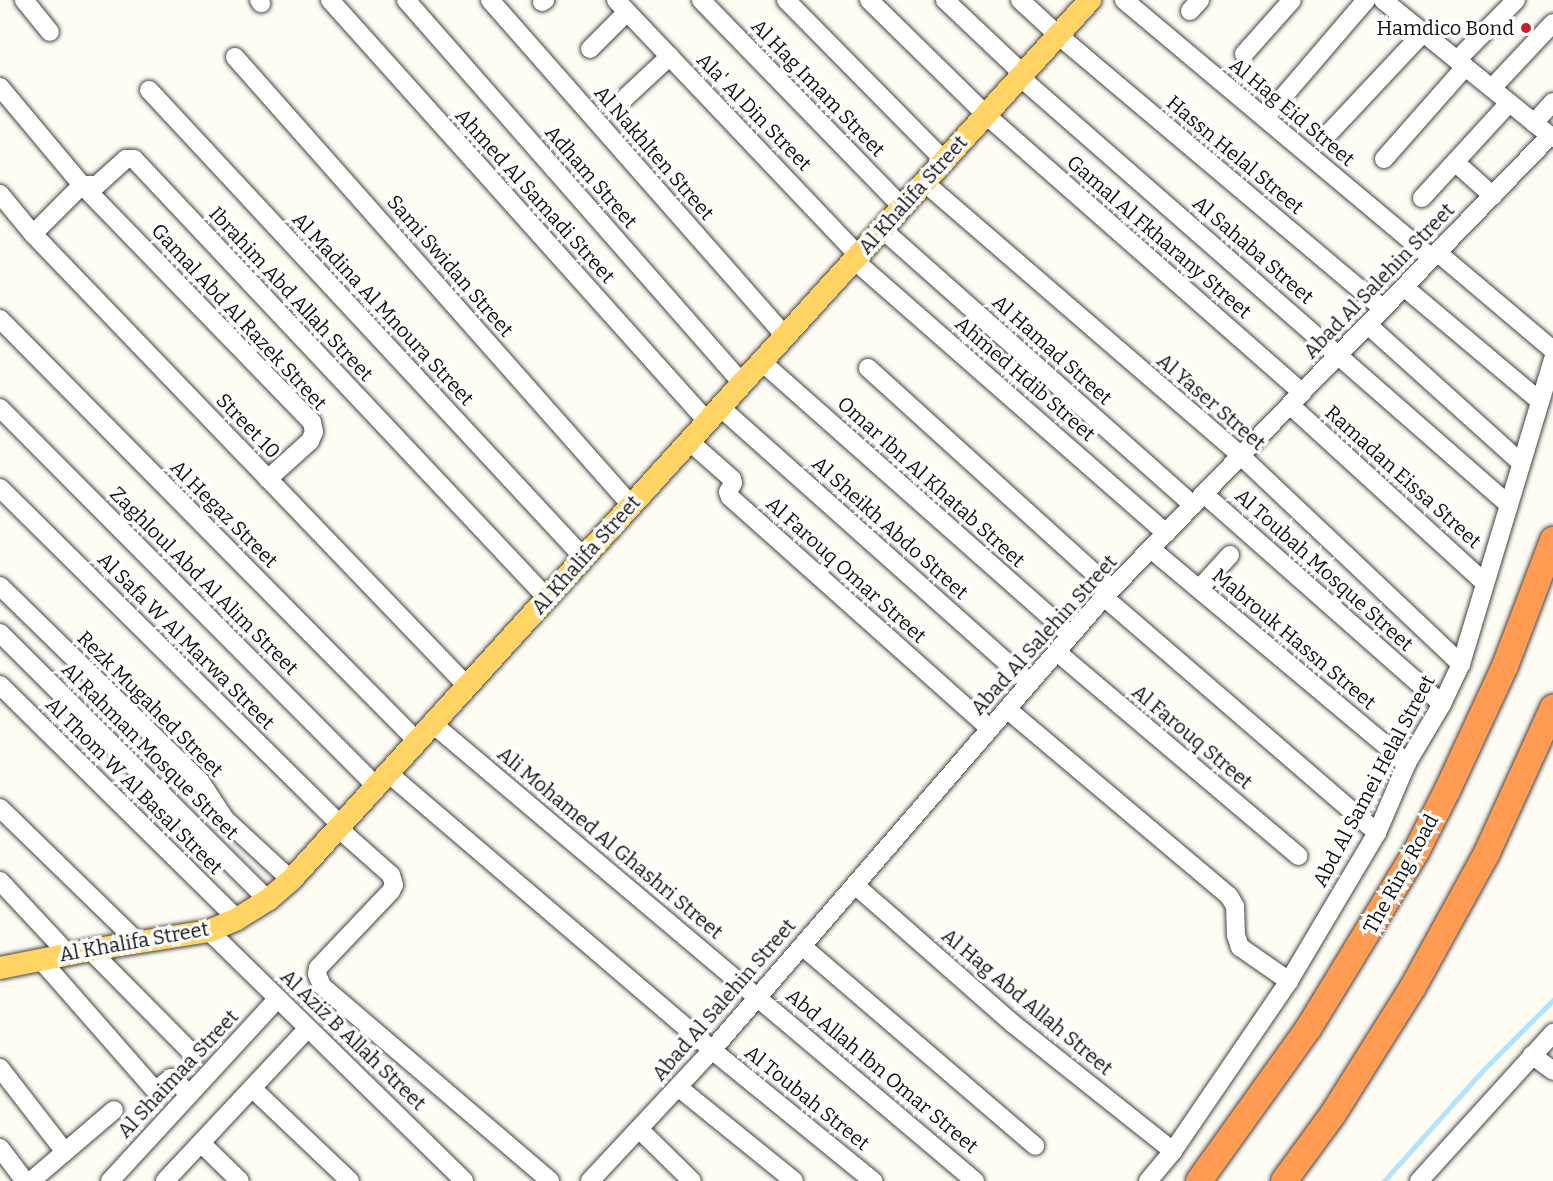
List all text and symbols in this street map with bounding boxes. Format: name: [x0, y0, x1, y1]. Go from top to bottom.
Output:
street label: Al Hag Imam Street: [746, 14, 890, 162]
place label: Hamdico Bond: [1377, 16, 1514, 40]
marker: Hamdico Bond: [1519, 21, 1533, 35]
street label: Ala' Al Din Street: [692, 48, 816, 176]
street label: Al Hag Eid Street: [1225, 53, 1359, 171]
street label: Al Nakhlten Street: [589, 81, 719, 225]
street label: Hassn Helal Street: [1162, 91, 1308, 219]
street label: Ahmed Al Samadi Street: [450, 104, 620, 288]
street label: Adham Street: [540, 121, 642, 233]
street label: Al Khalifa Street: [854, 131, 972, 259]
street label: Gamal Al Fkharany Street: [1062, 150, 1256, 324]
street label: Sami Swidan Street: [382, 190, 518, 342]
street label: Al Sahaba Street: [1188, 191, 1318, 309]
street label: Abad Al Salehin Street: [1299, 198, 1459, 364]
street label: Ibrahim Abd Allah Street: [204, 202, 378, 386]
street label: Al Madina Al Mnoura Street: [287, 208, 479, 410]
street label: Gamal Abd Al Razek Street: [146, 219, 332, 415]
street label: Al Hamad Street: [987, 290, 1117, 410]
street label: Ahmed Hdib Street: [950, 312, 1100, 446]
street label: Al Yaser Street: [1152, 349, 1270, 455]
street label: Street 10: [211, 388, 285, 464]
street label: Omar Ibn Al Khatab Street: [832, 391, 1030, 573]
street label: Ramadan Eissa Street: [1320, 401, 1486, 553]
street label: Al Sheikh Abdo Street: [807, 452, 973, 604]
street label: Al Hegaz Street: [165, 455, 283, 573]
street label: Zaghloul Abd Al Alim Street: [105, 482, 303, 680]
street label: Al Toubah Mosque Street: [1230, 484, 1418, 656]
street label: Al Khalifa Street: [527, 491, 645, 619]
street label: Al Farouq Omar Street: [761, 492, 931, 648]
street label: Al Safa W Al Marwa Street: [92, 547, 280, 735]
street label: Abad Al Salehin Street: [966, 550, 1122, 720]
street label: Mabrouk Hassn Street: [1207, 563, 1381, 715]
street label: Rezk Mugahed Street: [72, 626, 228, 782]
street label: Al Rahman Mosque Street: [56, 657, 244, 845]
street label: Abd Al Samei Helal Street: [1308, 671, 1440, 891]
street label: Al Farouq Street: [1127, 680, 1257, 794]
street label: Al Thom W Al Basal Street: [41, 693, 227, 879]
street label: Ali Mohamed Al Ghashri Street: [493, 742, 727, 944]
street label: The Ring Road: [1358, 810, 1444, 938]
street label: Abad Al Salehin Street: [647, 914, 801, 1086]
street label: Al Khalifa Street: [57, 917, 211, 967]
street label: Al Hag Abd Allah Street: [937, 923, 1117, 1081]
street label: Al Aziz B Allah Street: [275, 965, 431, 1115]
street label: Abd Allah Ibn Omar Street: [781, 984, 983, 1158]
street label: Al Shaimaa Street: [112, 1005, 244, 1143]
street label: Al Toubah Street: [740, 1040, 874, 1156]

